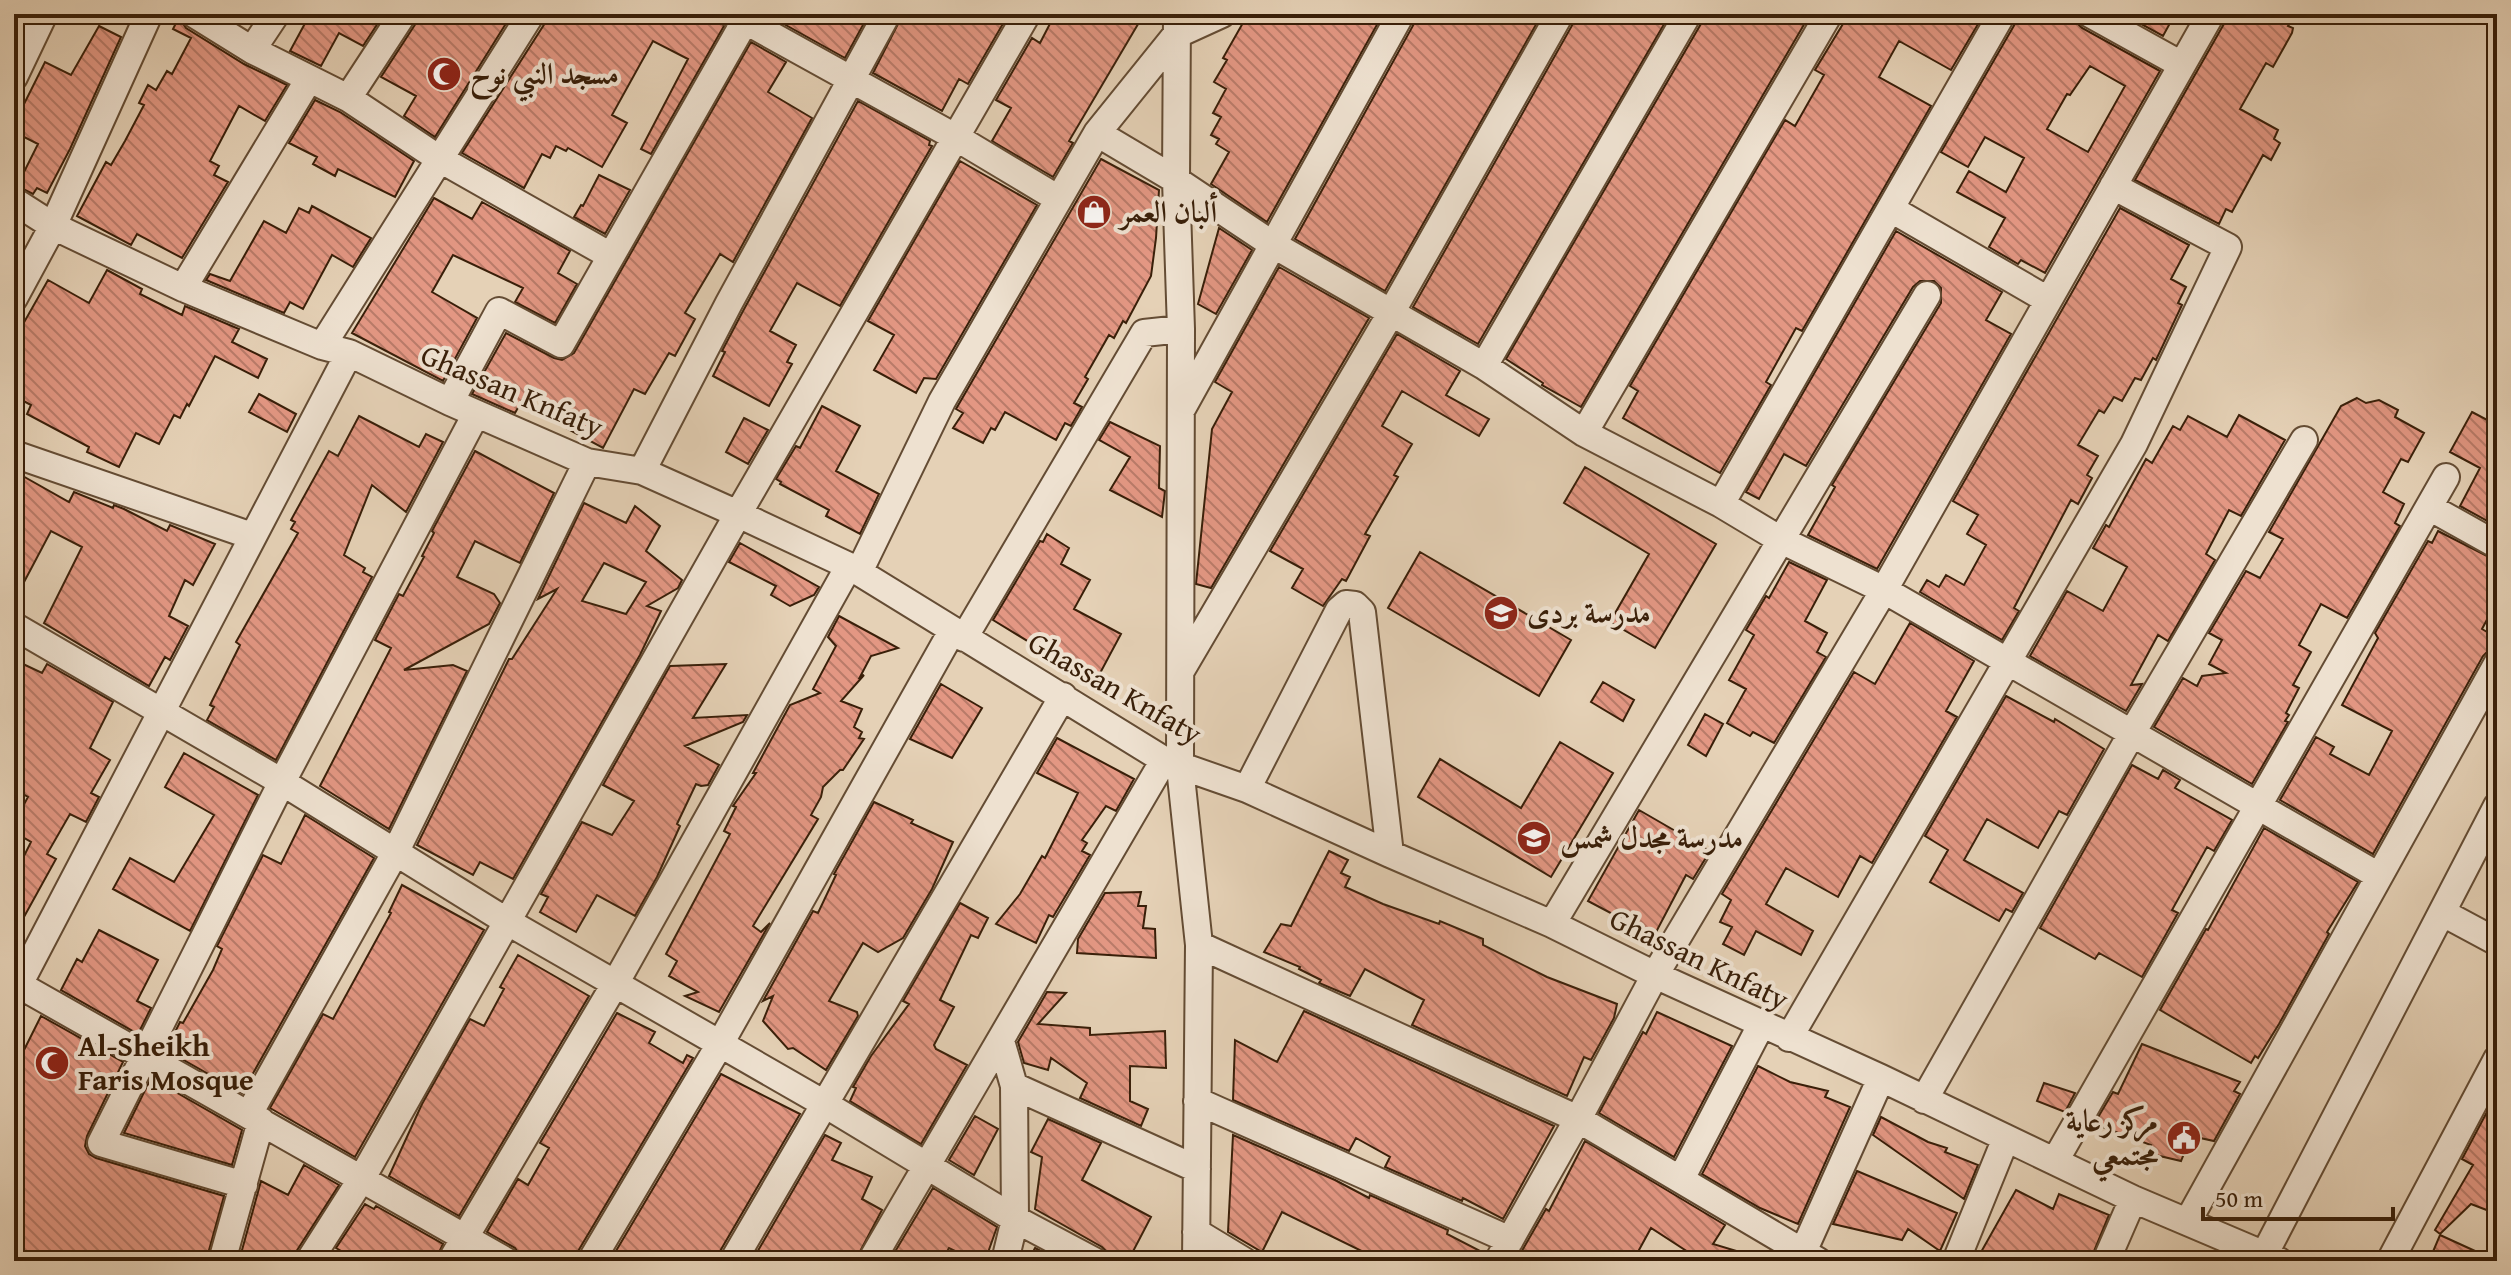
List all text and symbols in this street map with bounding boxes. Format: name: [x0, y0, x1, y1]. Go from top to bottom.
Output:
place label: مسجد النبي نوح: [470, 51, 619, 102]
mosque icon: مسجد النبي نوح: [425, 55, 463, 93]
place label: ألبان العمر: [1117, 189, 1218, 233]
shop icon: ألبان العمر: [1075, 193, 1113, 231]
street label: Ghassan Knfaty: [414, 332, 610, 448]
place label: مدرسة بردى: [1527, 590, 1651, 634]
school or university icon: مدرسة بردى: [1482, 594, 1520, 632]
street label: Ghassan Knfaty: [1020, 620, 1211, 755]
place label: مدرسة مجدل شمس: [1560, 815, 1743, 859]
school or university icon: مدرسة مجدل شمس: [1515, 819, 1553, 857]
street label: Ghassan Knfaty: [1603, 896, 1796, 1020]
place label: Al-Sheikh Faris Mosque: [78, 1023, 254, 1101]
mosque icon: Al-Sheikh Faris Mosque: [33, 1044, 71, 1082]
place label: مركز رعاية مجتمعي: [2066, 1098, 2159, 1182]
public building icon: مركز رعاية مجتمعي: [2165, 1119, 2203, 1157]
scale bar: [2203, 1171, 2393, 1221]
text: 50 m: [2215, 1181, 2263, 1216]

